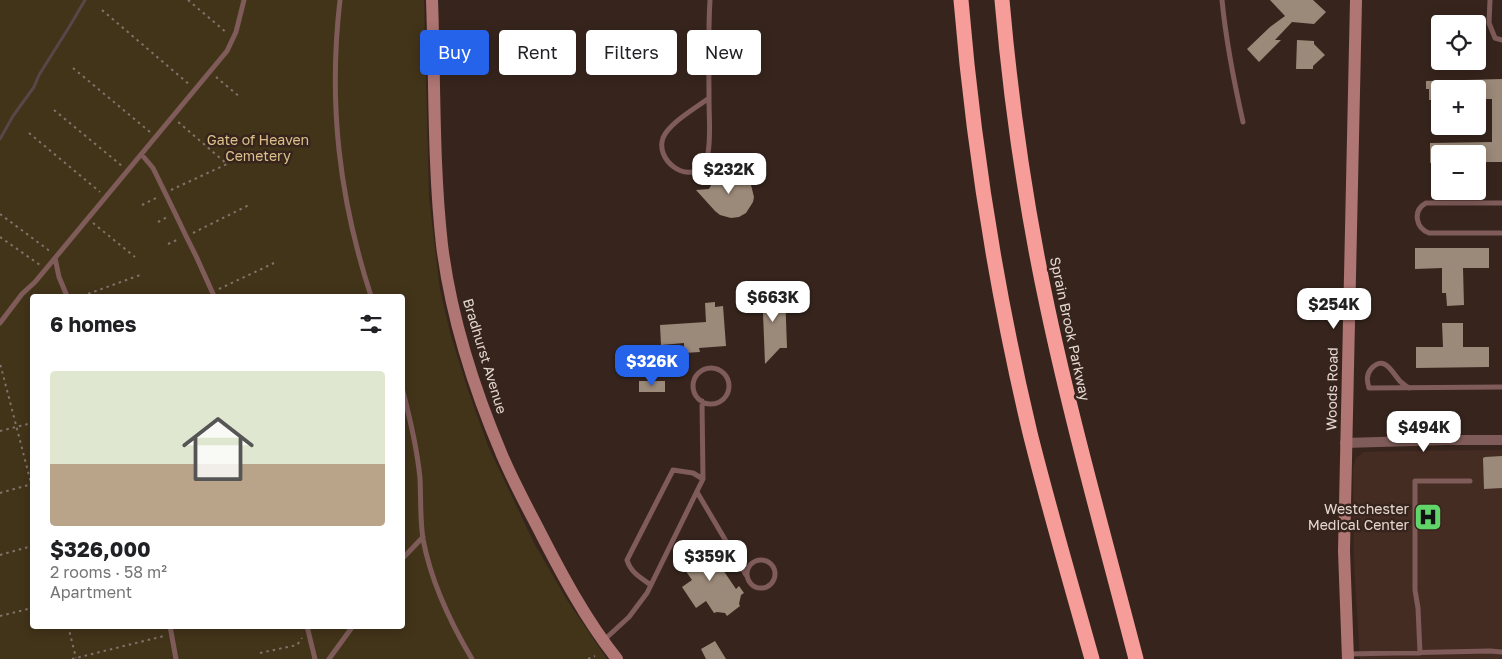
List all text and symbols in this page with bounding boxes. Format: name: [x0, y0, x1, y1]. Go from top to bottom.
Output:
map controls: [1431, 15, 1486, 200]
button: locate: [1431, 15, 1486, 70]
chip: Buy: [420, 30, 489, 75]
chip: Rent: [499, 30, 576, 75]
chip: Filters: [586, 30, 677, 75]
chip: New: [687, 30, 761, 75]
button: +: [1431, 80, 1486, 135]
park label: Gate of Heaven Cemetery: [207, 131, 309, 164]
button: −: [1431, 145, 1486, 200]
pin: $232K: [694, 152, 764, 195]
text: $232K: [703, 159, 755, 179]
street label: Sprain Brook Parkway: [1047, 255, 1094, 402]
pin: $663K: [738, 280, 808, 323]
text: $663K: [747, 287, 799, 307]
pin: $254K: [1299, 288, 1369, 330]
text: $254K: [1308, 294, 1360, 314]
street label: Bradhurst Avenue: [460, 296, 511, 416]
icon: filters: [357, 310, 385, 338]
text: 6 homes: [50, 311, 136, 337]
pin: $326K: [617, 344, 687, 387]
street label: Woods Road: [1322, 347, 1341, 431]
text: $326K: [626, 351, 678, 371]
icon: home: [173, 404, 263, 494]
pin: $494K: [1389, 410, 1459, 453]
text: $494K: [1398, 417, 1450, 437]
place label: Westchester Medical Center: [1308, 500, 1410, 533]
hospital icon: Westchester Medical Center: [1413, 502, 1443, 532]
text: $326,000: [50, 536, 151, 562]
pin: $359K: [675, 540, 745, 582]
text: $359K: [684, 546, 736, 566]
text: 2 rooms · 58 m²: [50, 562, 167, 582]
text: Apartment: [50, 582, 132, 602]

